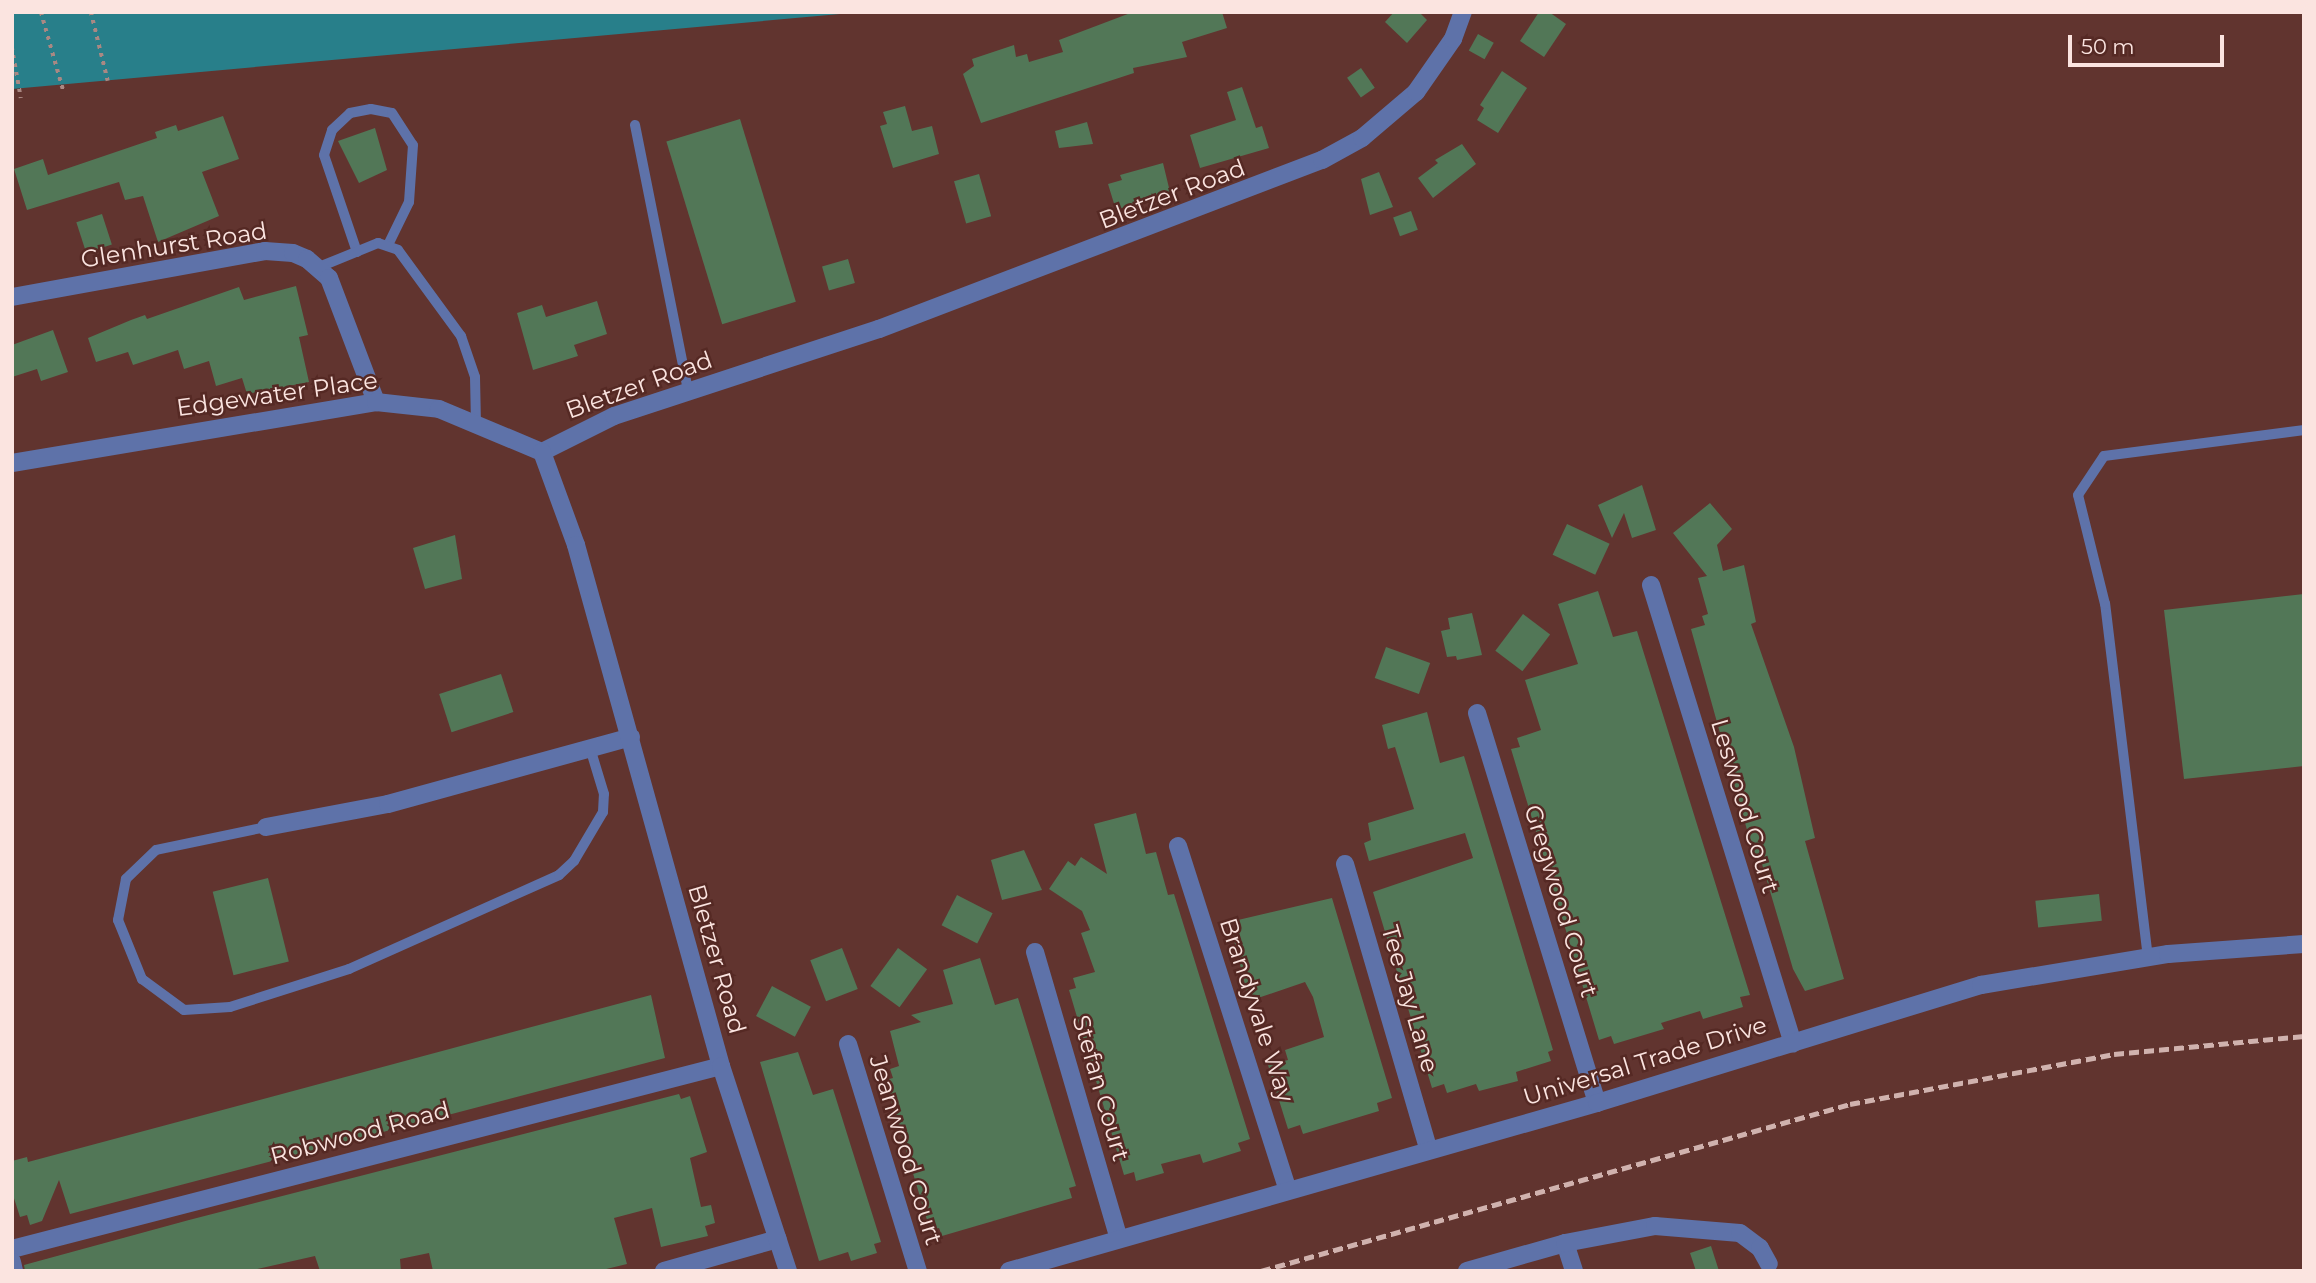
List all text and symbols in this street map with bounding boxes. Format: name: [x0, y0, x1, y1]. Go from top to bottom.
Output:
scale bar: [2071, 21, 2227, 65]
text: 50 m: [2081, 34, 2135, 59]
street label: Bletzer Road: [1095, 153, 1249, 235]
street label: Glenhurst Road: [79, 216, 269, 274]
street label: Bletzer Road: [562, 345, 716, 425]
street label: Edgewater Place: [174, 366, 380, 422]
street label: Leswood Court: [1705, 715, 1785, 897]
street label: Gregwood Court: [1518, 801, 1604, 1001]
street label: Bletzer Road: [682, 881, 752, 1037]
street label: Brandyvale Way: [1214, 914, 1300, 1106]
street label: Tee Jay Lane: [1375, 922, 1445, 1076]
street label: Universal Trade Drive: [1520, 1010, 1770, 1112]
street label: Stefan Court: [1066, 1012, 1136, 1164]
street label: Jeanwood Court: [863, 1052, 949, 1248]
street label: Robwood Road: [267, 1095, 453, 1171]

